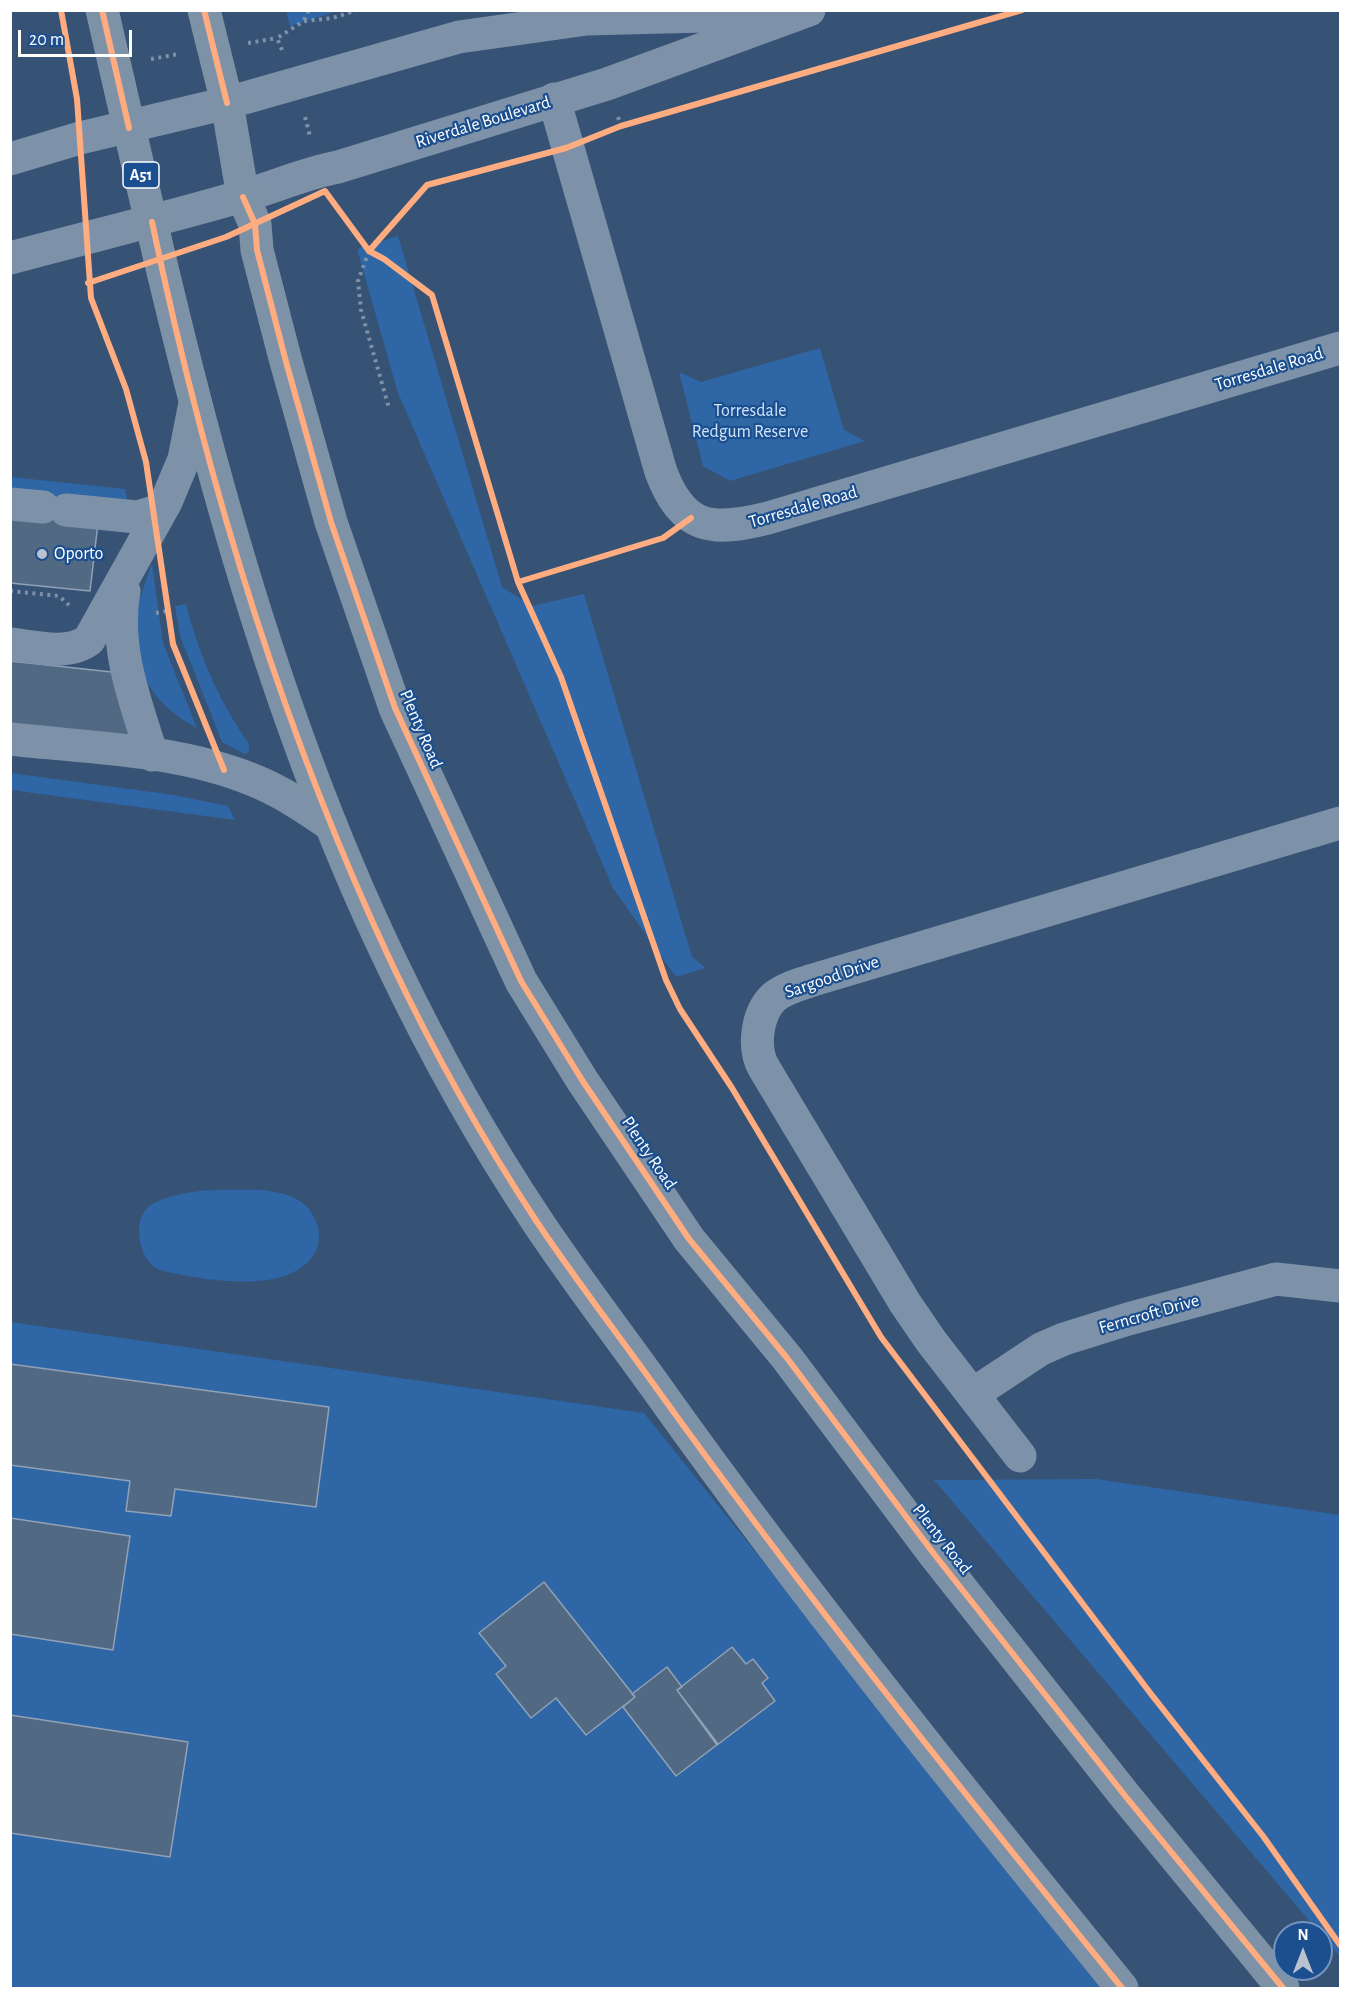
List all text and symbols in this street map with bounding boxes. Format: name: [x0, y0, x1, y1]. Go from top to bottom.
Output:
scale bar: [21, 18, 135, 56]
text: 20 m: [29, 31, 64, 49]
street label: Riverdale Boulevard: [413, 91, 553, 153]
road number: A51: [123, 162, 159, 188]
street label: Torresdale Road: [1212, 342, 1326, 396]
park label: Torresdale Redgum Reserve: [692, 400, 808, 442]
street label: Torresdale Road: [746, 481, 860, 533]
place label: Oporto: [54, 543, 103, 565]
marker: Oporto: [35, 547, 49, 561]
street label: Plenty Road: [395, 686, 447, 772]
street label: Sargood Drive: [782, 951, 882, 1003]
street label: Plenty Road: [617, 1112, 681, 1194]
street label: Ferncroft Drive: [1096, 1289, 1202, 1339]
street label: Plenty Road: [908, 1499, 976, 1579]
north arrow: [1273, 1921, 1333, 1981]
text: N: [1297, 1927, 1309, 1943]

